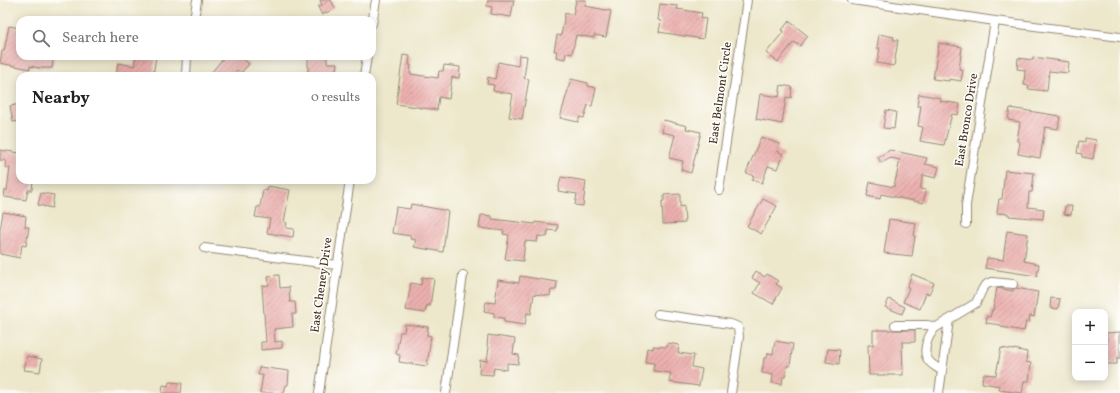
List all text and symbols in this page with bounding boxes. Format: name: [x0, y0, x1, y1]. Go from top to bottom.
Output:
search box: [16, 16, 376, 60]
icon: search: [30, 27, 52, 49]
text: Search here: [62, 28, 139, 49]
street label: East Belmont Circle: [706, 40, 736, 145]
street label: East Bronco Drive: [952, 72, 982, 168]
text: Nearby: [32, 87, 90, 110]
text: 0 results: [311, 89, 360, 107]
street label: East Cheney Drive: [307, 236, 337, 334]
map controls: [1072, 309, 1108, 381]
button: +: [1072, 309, 1108, 345]
button: −: [1072, 345, 1108, 381]

